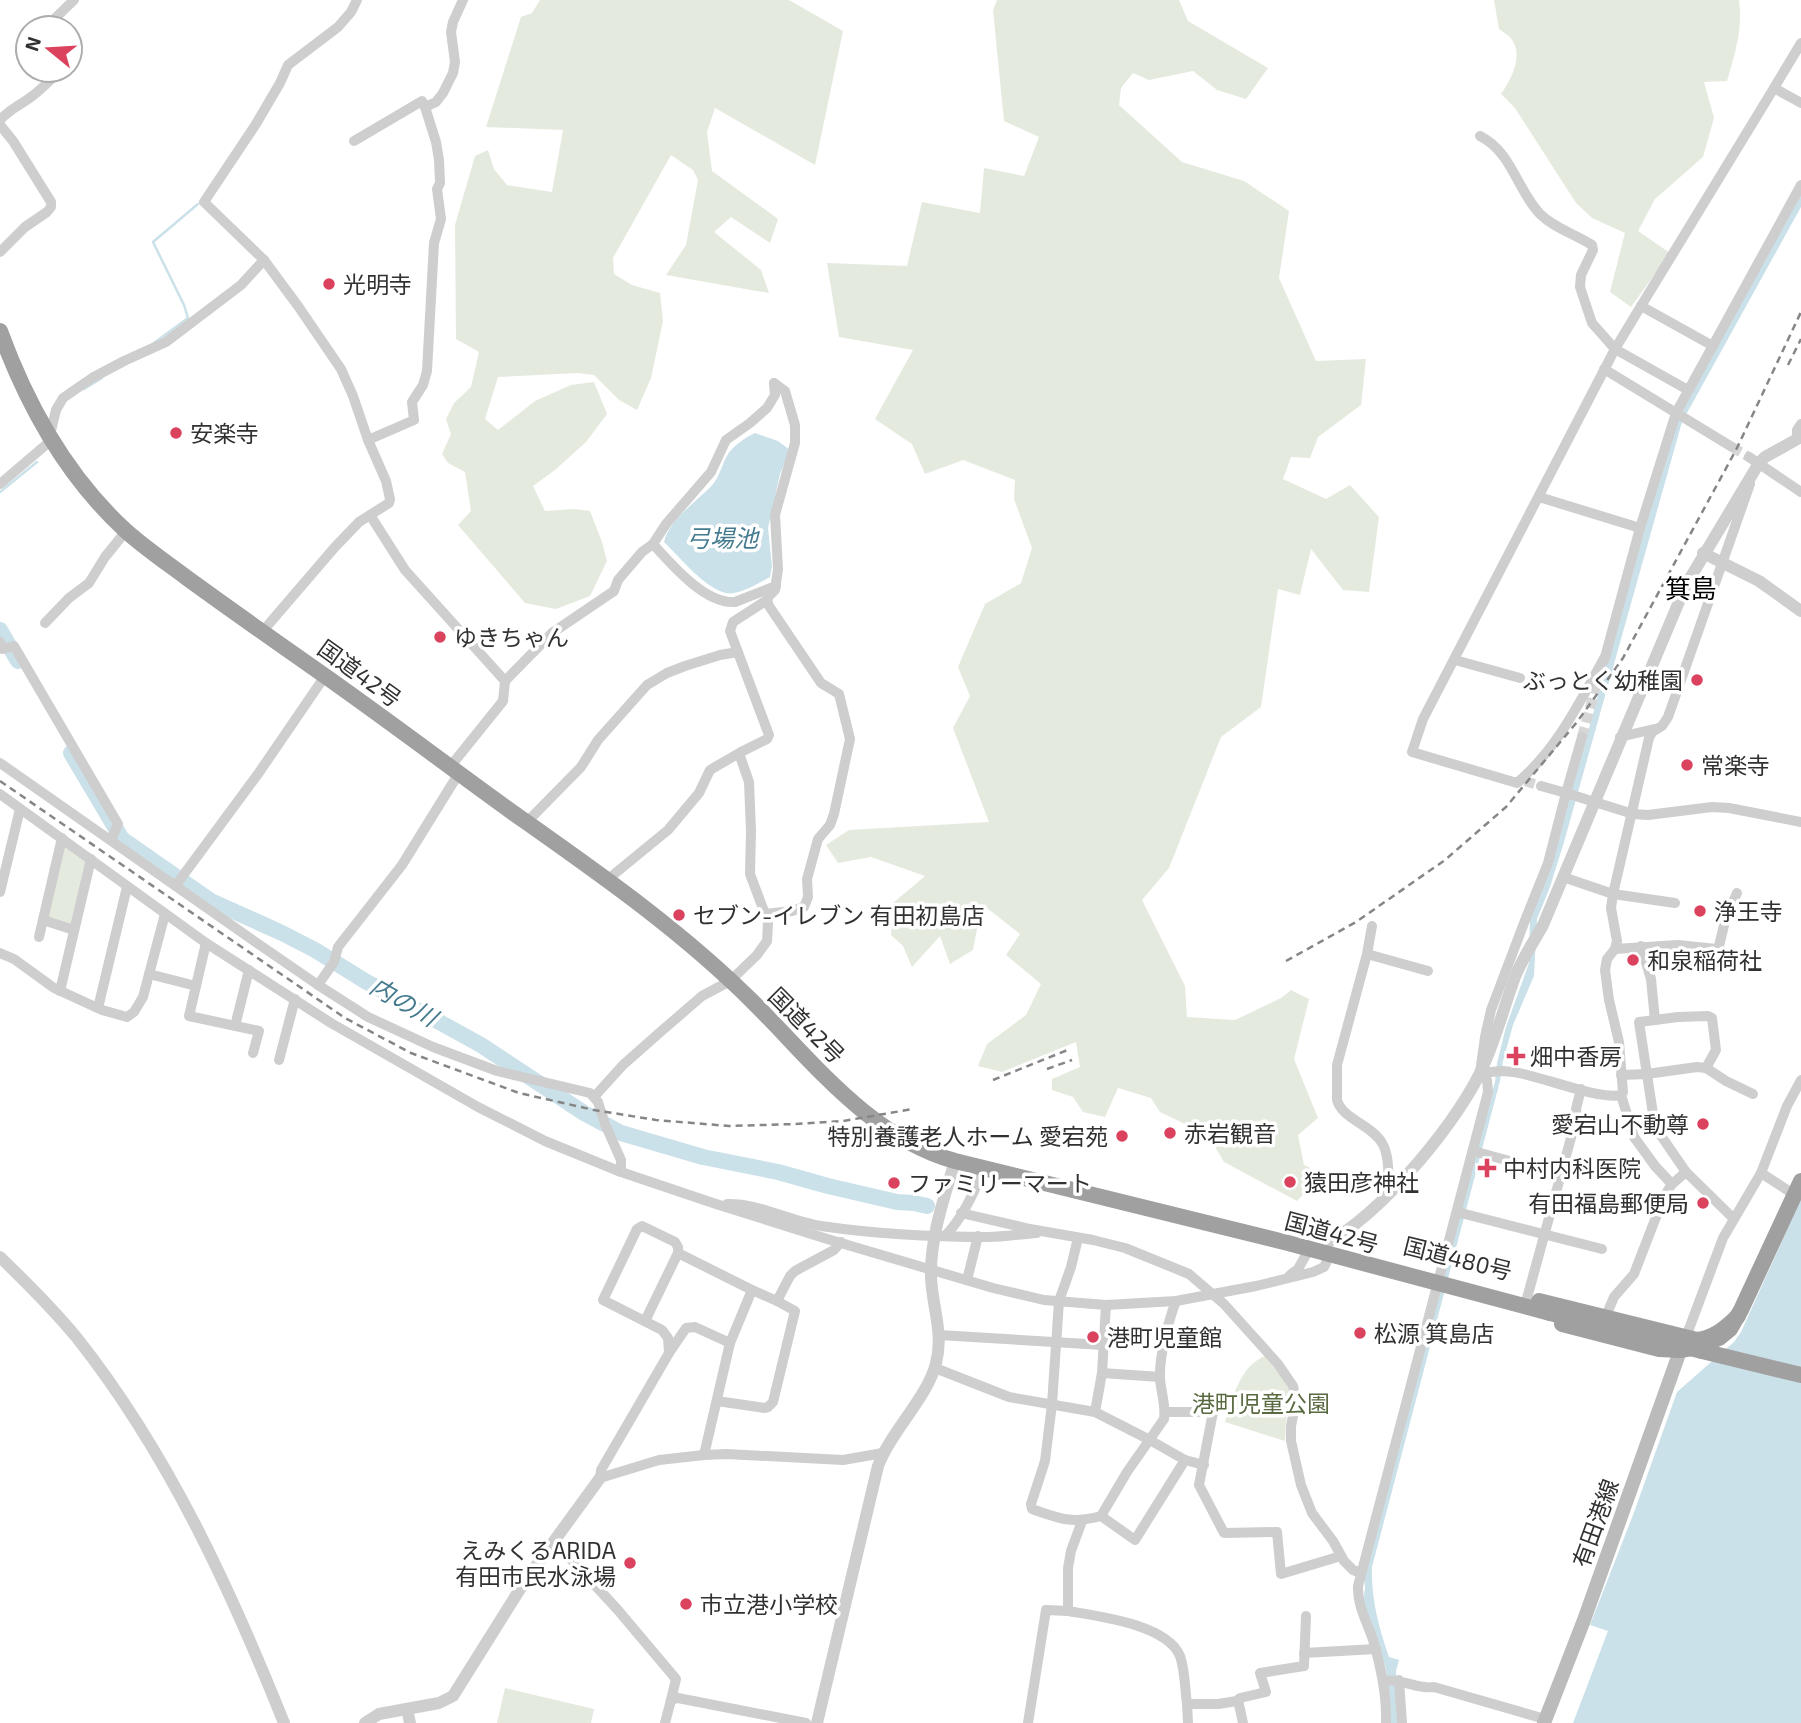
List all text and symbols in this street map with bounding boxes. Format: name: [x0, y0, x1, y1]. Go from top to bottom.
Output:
north arrow: [14, 14, 84, 84]
text: N: [19, 34, 45, 54]
place label: 光明寺: [343, 270, 412, 298]
marker: 光明寺: [321, 276, 337, 292]
place label: 安楽寺: [190, 419, 259, 447]
marker: 安楽寺: [168, 425, 184, 441]
water label: 弓場池: [686, 523, 760, 552]
district label: 箕島: [1665, 572, 1717, 603]
place label: ゆきちゃん: [454, 623, 569, 651]
marker: ゆきちゃん: [432, 629, 448, 645]
street label: 国道42号: [313, 633, 407, 713]
place label: ぶっとく幼稚園: [1523, 666, 1683, 694]
marker: ぶっとく幼稚園: [1689, 672, 1705, 688]
place label: 常楽寺: [1701, 751, 1770, 779]
marker: 常楽寺: [1679, 757, 1695, 773]
place label: 浄王寺: [1714, 897, 1783, 925]
place label: セブン-イレブン 有田初島店: [693, 901, 984, 929]
marker: 浄王寺: [1692, 903, 1708, 919]
marker: セブン-イレブン 有田初島店: [671, 907, 687, 923]
place label: 和泉稲荷社: [1647, 946, 1762, 974]
marker: 和泉稲荷社: [1625, 952, 1641, 968]
water label: 内の川: [366, 970, 445, 1033]
street label: 国道42号: [763, 981, 851, 1069]
place label: 畑中香房: [1530, 1042, 1622, 1070]
marker: 畑中香房: [1508, 1048, 1524, 1064]
place label: 愛宕山不動尊: [1551, 1110, 1689, 1138]
marker: 愛宕山不動尊: [1695, 1116, 1711, 1132]
place label: 赤岩観音: [1184, 1119, 1276, 1147]
place label: 特別養護老人ホーム 愛宕苑: [828, 1122, 1108, 1150]
marker: 赤岩観音: [1162, 1125, 1178, 1141]
marker: 特別養護老人ホーム 愛宕苑: [1114, 1128, 1130, 1144]
place label: 中村内科医院: [1503, 1154, 1641, 1182]
marker: 中村内科医院: [1477, 1158, 1497, 1178]
place label: 猿田彦神社: [1304, 1168, 1419, 1196]
place label: ファミリーマート: [908, 1169, 1092, 1197]
marker: 猿田彦神社: [1282, 1174, 1298, 1190]
marker: ファミリーマート: [886, 1175, 902, 1191]
place label: 有田福島郵便局: [1528, 1189, 1689, 1217]
marker: 有田福島郵便局: [1695, 1195, 1711, 1211]
street label: 国道42号: [1282, 1206, 1382, 1258]
street label: 国道480号: [1401, 1231, 1515, 1285]
place label: 松源 箕島店: [1374, 1319, 1494, 1347]
place label: 港町児童館: [1107, 1323, 1222, 1351]
marker: 松源 箕島店: [1352, 1325, 1368, 1341]
marker: 港町児童館: [1085, 1329, 1101, 1345]
park label: 港町児童公園: [1192, 1389, 1330, 1417]
street label: 有田港線: [1566, 1475, 1624, 1571]
place label: えみくるARIDA 有田市民水泳場: [455, 1536, 617, 1590]
marker: えみくるARIDA 有田市民水泳場: [622, 1555, 638, 1571]
place label: 市立港小学校: [700, 1590, 838, 1618]
marker: 市立港小学校: [678, 1596, 694, 1612]

